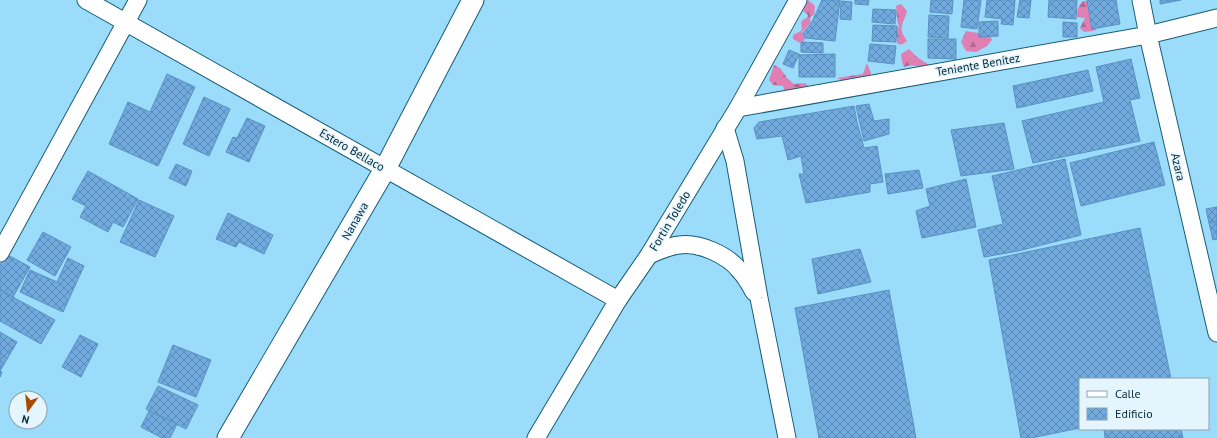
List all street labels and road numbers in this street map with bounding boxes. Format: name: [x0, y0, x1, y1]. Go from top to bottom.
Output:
street label: Teniente Benítez: [935, 50, 1021, 79]
street label: Estero Bellaco: [317, 125, 388, 174]
street label: Azara: [1168, 152, 1189, 182]
street label: Fortin Toledo: [646, 188, 693, 254]
street label: Nanawa: [338, 199, 371, 242]

